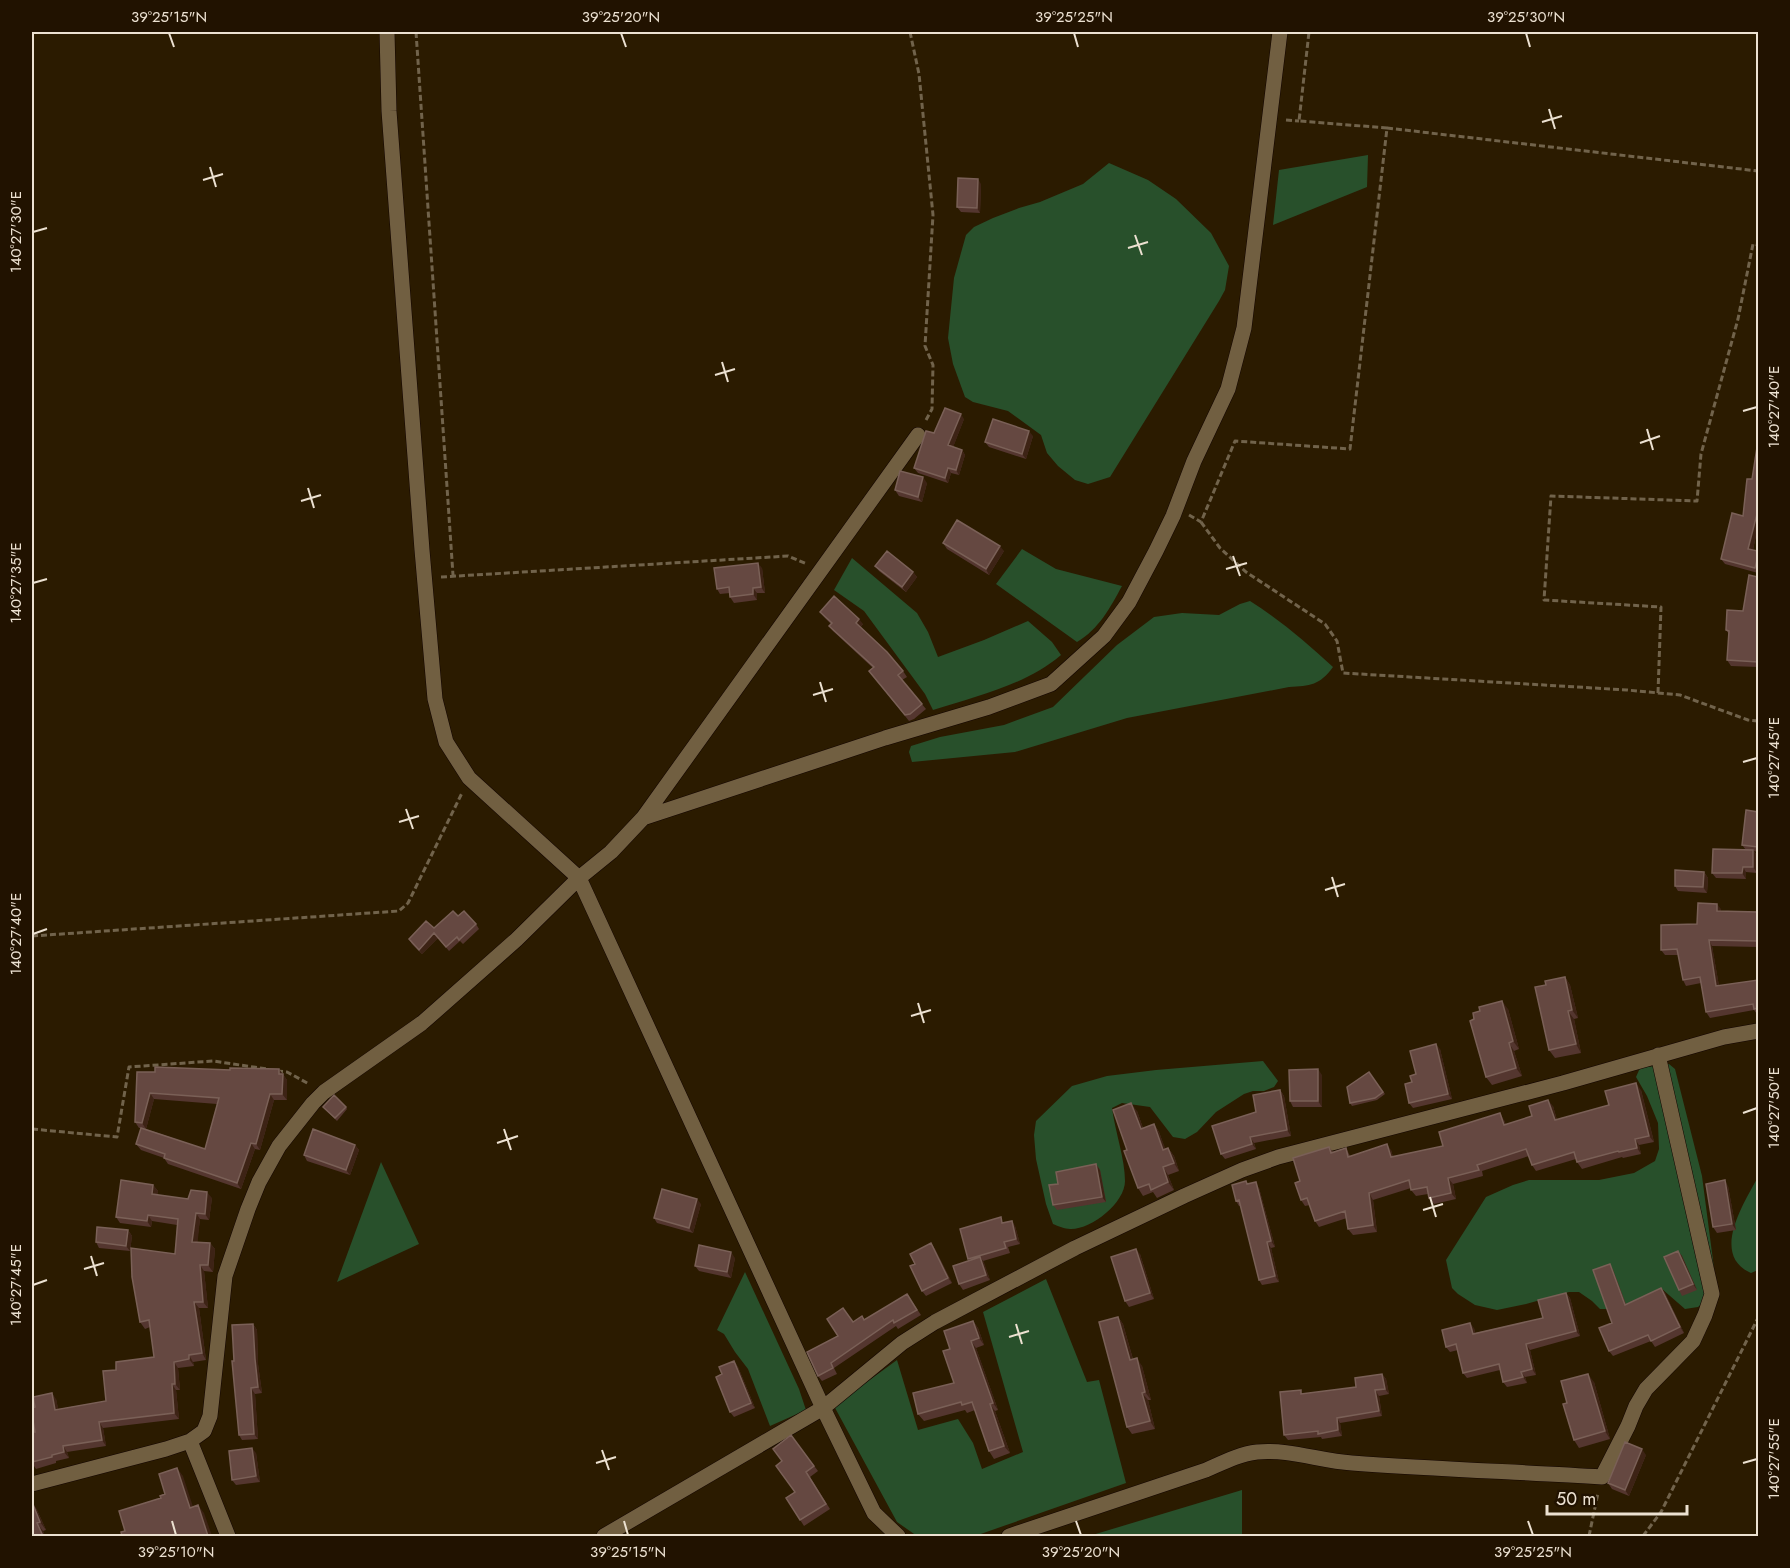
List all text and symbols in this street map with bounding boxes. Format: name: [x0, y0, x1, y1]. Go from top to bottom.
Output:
text: 39°25'15"N: [131, 6, 207, 28]
text: 39°25'20"N: [582, 6, 660, 28]
text: 39°25'25"N: [1035, 6, 1113, 28]
text: 39°25'30"N: [1487, 6, 1565, 28]
text: 140°27'30"E: [5, 191, 27, 273]
text: 140°27'40"E: [1763, 366, 1785, 448]
text: 140°27'35"E: [5, 542, 27, 624]
text: 140°27'45"E: [1763, 717, 1785, 799]
text: 140°27'40"E: [5, 893, 27, 975]
text: 140°27'50"E: [1763, 1067, 1785, 1149]
text: 140°27'45"E: [5, 1244, 27, 1326]
text: 140°27'55"E: [1763, 1418, 1785, 1500]
scale bar: [1547, 1478, 1686, 1516]
text: 50 m: [1556, 1486, 1596, 1512]
text: 39°25'10"N: [138, 1541, 214, 1563]
text: 39°25'15"N: [590, 1541, 666, 1563]
text: 39°25'20"N: [1042, 1541, 1120, 1563]
text: 39°25'25"N: [1494, 1541, 1572, 1563]

